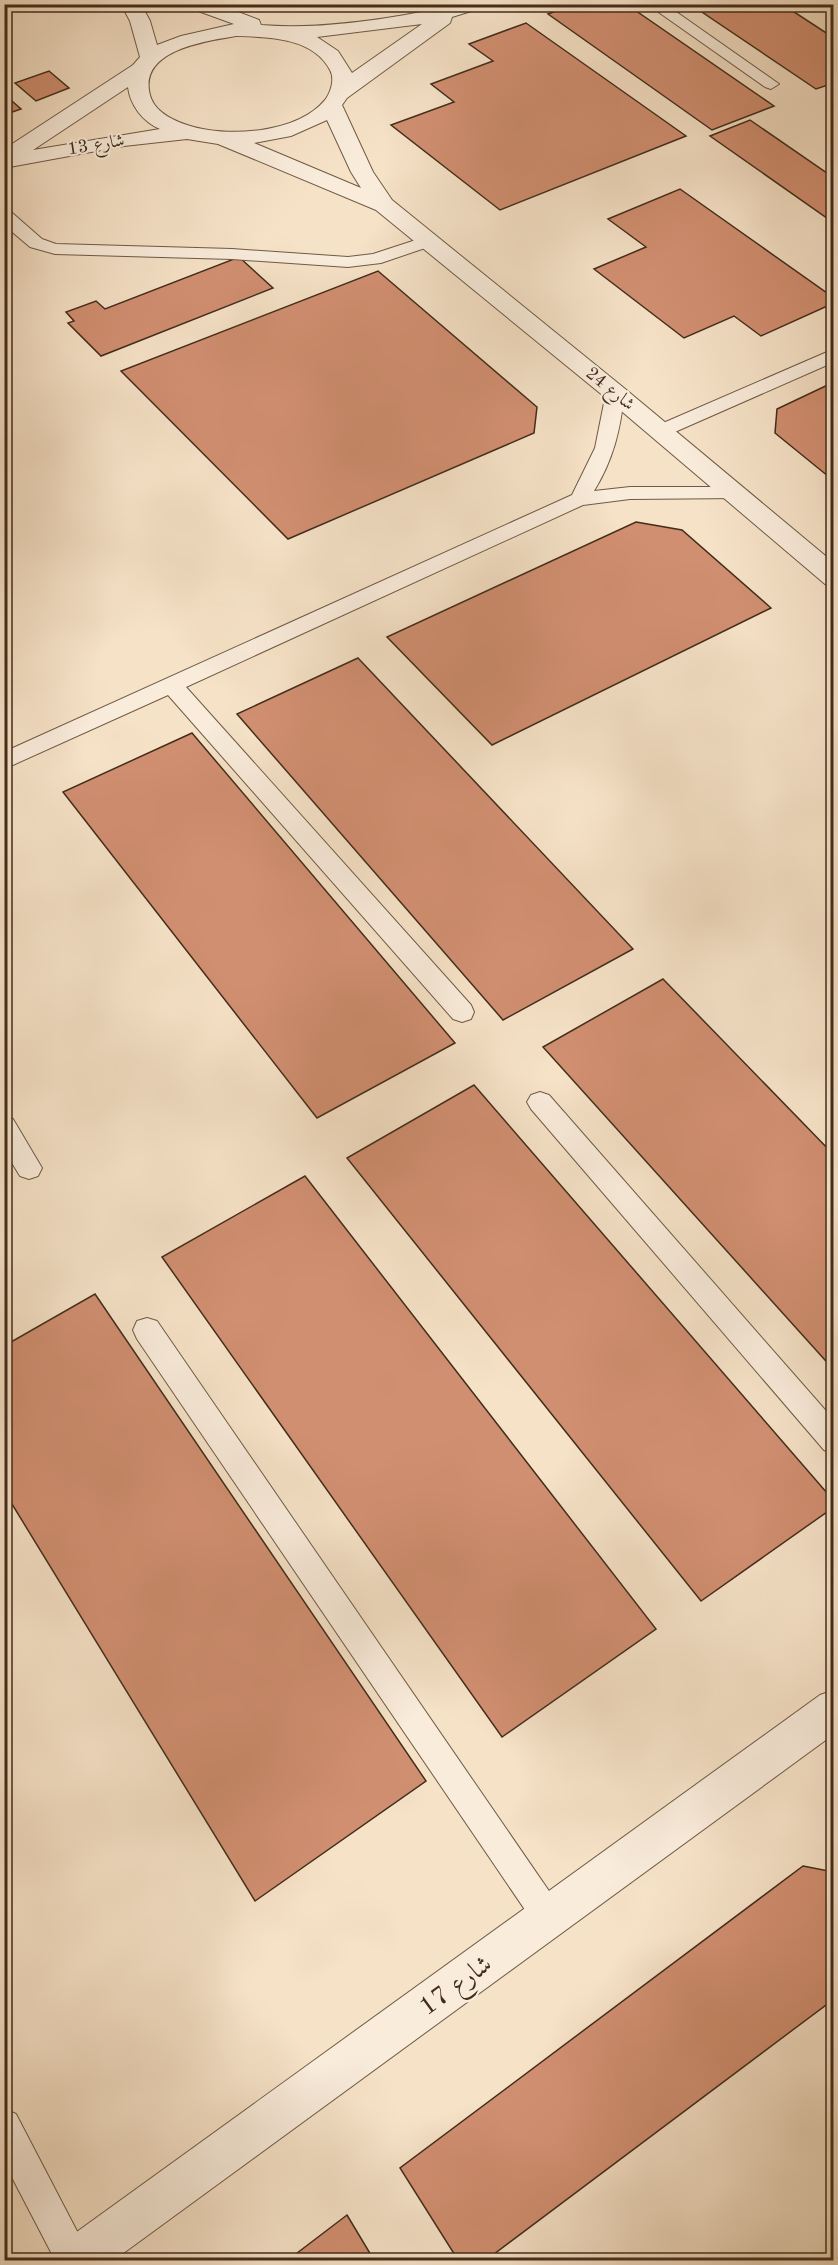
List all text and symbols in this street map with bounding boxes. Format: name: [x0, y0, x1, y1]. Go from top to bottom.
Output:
street label: شارع 13: [66, 132, 126, 163]
street label: شارع 24: [579, 364, 638, 418]
street label: شارع 17: [415, 1951, 501, 2026]

